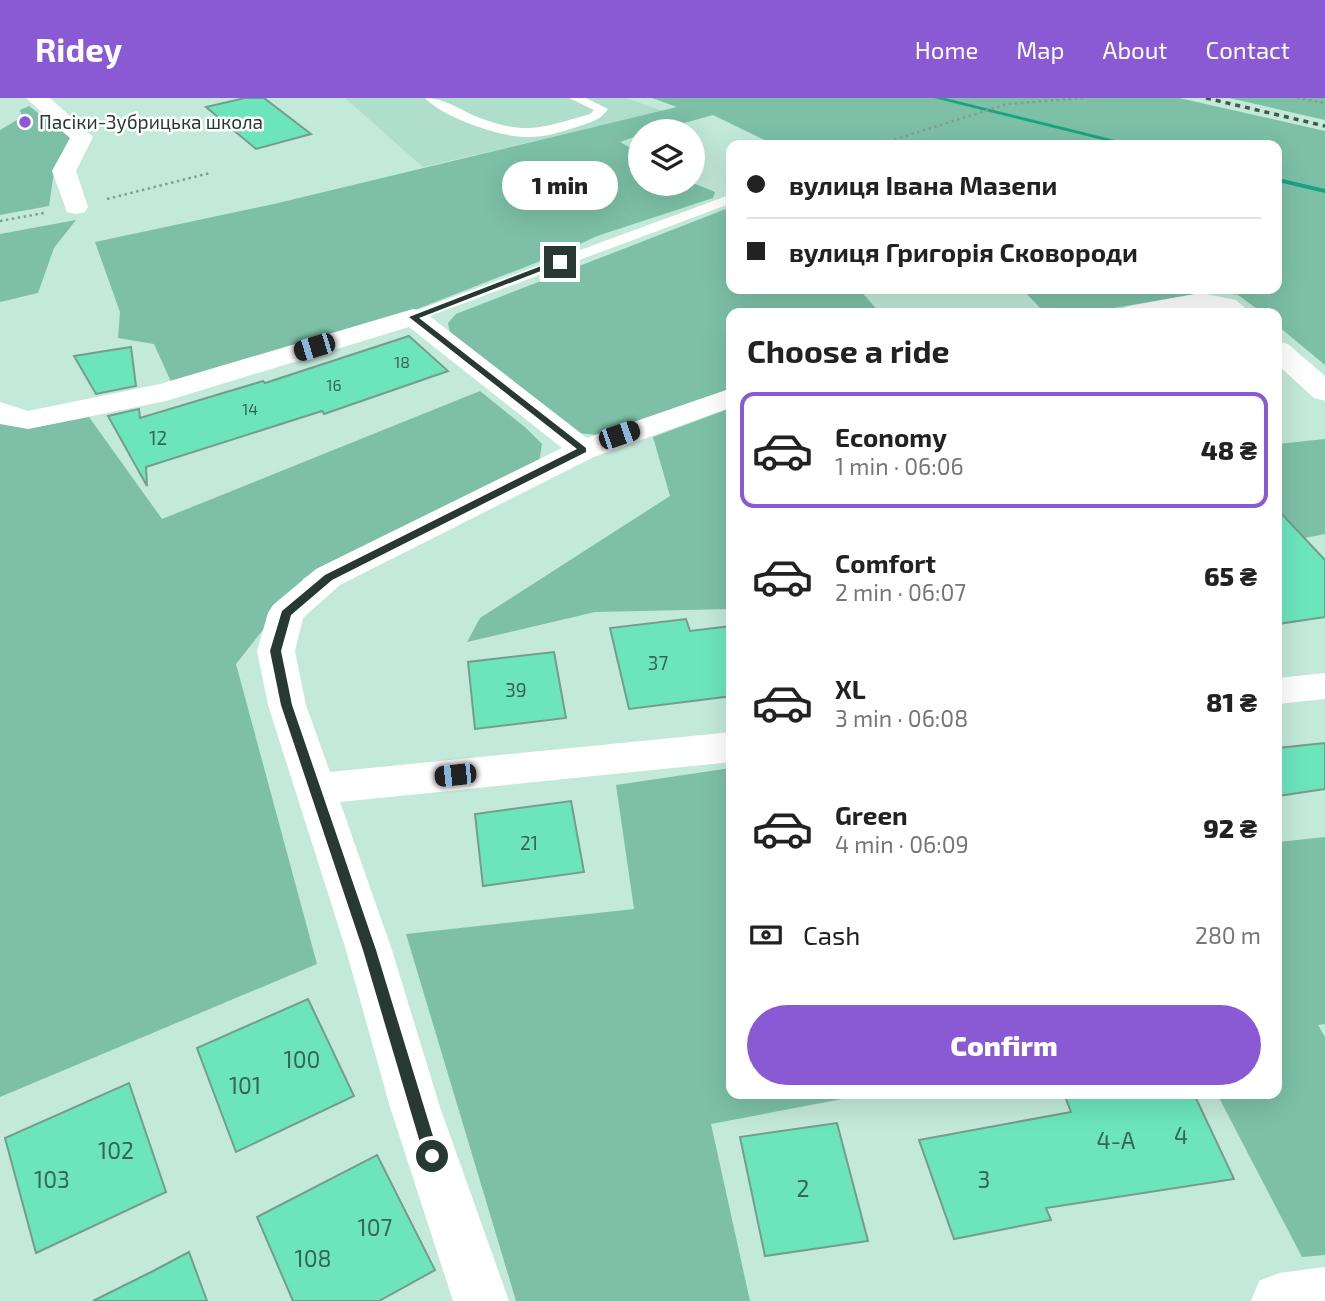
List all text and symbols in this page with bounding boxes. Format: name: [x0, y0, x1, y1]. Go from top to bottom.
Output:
text: Ridey: [35, 29, 122, 69]
text: Home: [915, 35, 978, 64]
text: Map: [1016, 35, 1064, 64]
text: About: [1102, 35, 1168, 64]
text: Contact: [1206, 35, 1290, 64]
place label: Пасіки-Зубрицька школа: [39, 110, 263, 134]
marker: Пасіки-Зубрицька школа: [17, 114, 33, 130]
map controls: [628, 119, 705, 196]
button: layers: [628, 119, 705, 196]
callout: 1 min: [502, 160, 618, 209]
text: вулиця Івана Мазепи: [789, 169, 1057, 200]
text: 1 min: [532, 171, 588, 199]
text: вулиця Григорія Сковороди: [789, 236, 1138, 267]
route end: [544, 246, 576, 278]
car: [291, 331, 338, 363]
text: Choose a ride: [747, 331, 950, 369]
house number: 18: [394, 352, 410, 371]
house number: 16: [326, 375, 342, 394]
house number: 14: [242, 399, 258, 418]
car: [596, 418, 643, 452]
icon: car: [751, 419, 814, 482]
text: Economy: [835, 421, 947, 452]
house number: 12: [149, 426, 167, 449]
text: 48 ₴: [1201, 434, 1257, 465]
text: 1 min · 06:06: [835, 452, 964, 480]
icon: car: [751, 545, 814, 608]
text: Comfort: [835, 547, 936, 578]
text: 65 ₴: [1204, 560, 1257, 591]
text: 2 min · 06:07: [835, 578, 966, 606]
house number: 37: [648, 651, 668, 674]
icon: car: [751, 671, 814, 734]
text: XL: [835, 673, 866, 704]
house number: 39: [505, 678, 527, 701]
text: 81 ₴: [1206, 686, 1257, 717]
text: 3 min · 06:08: [835, 704, 968, 732]
car: [434, 762, 477, 788]
icon: car: [751, 797, 814, 860]
text: Green: [835, 799, 908, 830]
text: 92 ₴: [1203, 812, 1257, 843]
text: 4 min · 06:09: [835, 830, 969, 858]
house number: 21: [520, 831, 538, 854]
icon: cash: [747, 916, 785, 954]
text: Cash: [803, 919, 860, 950]
text: 280 m: [1195, 921, 1261, 949]
button: Confirm: [747, 1005, 1261, 1085]
house number: 100: [284, 1045, 320, 1073]
house number: 101: [229, 1071, 261, 1099]
house number: 4: [1174, 1121, 1188, 1149]
house number: 4-А: [1097, 1126, 1136, 1154]
house number: 102: [98, 1136, 134, 1164]
route start: [416, 1140, 448, 1172]
house number: 103: [34, 1165, 70, 1193]
house number: 3: [978, 1165, 990, 1193]
house number: 2: [797, 1174, 809, 1202]
house number: 107: [358, 1213, 393, 1241]
house number: 108: [295, 1244, 331, 1272]

